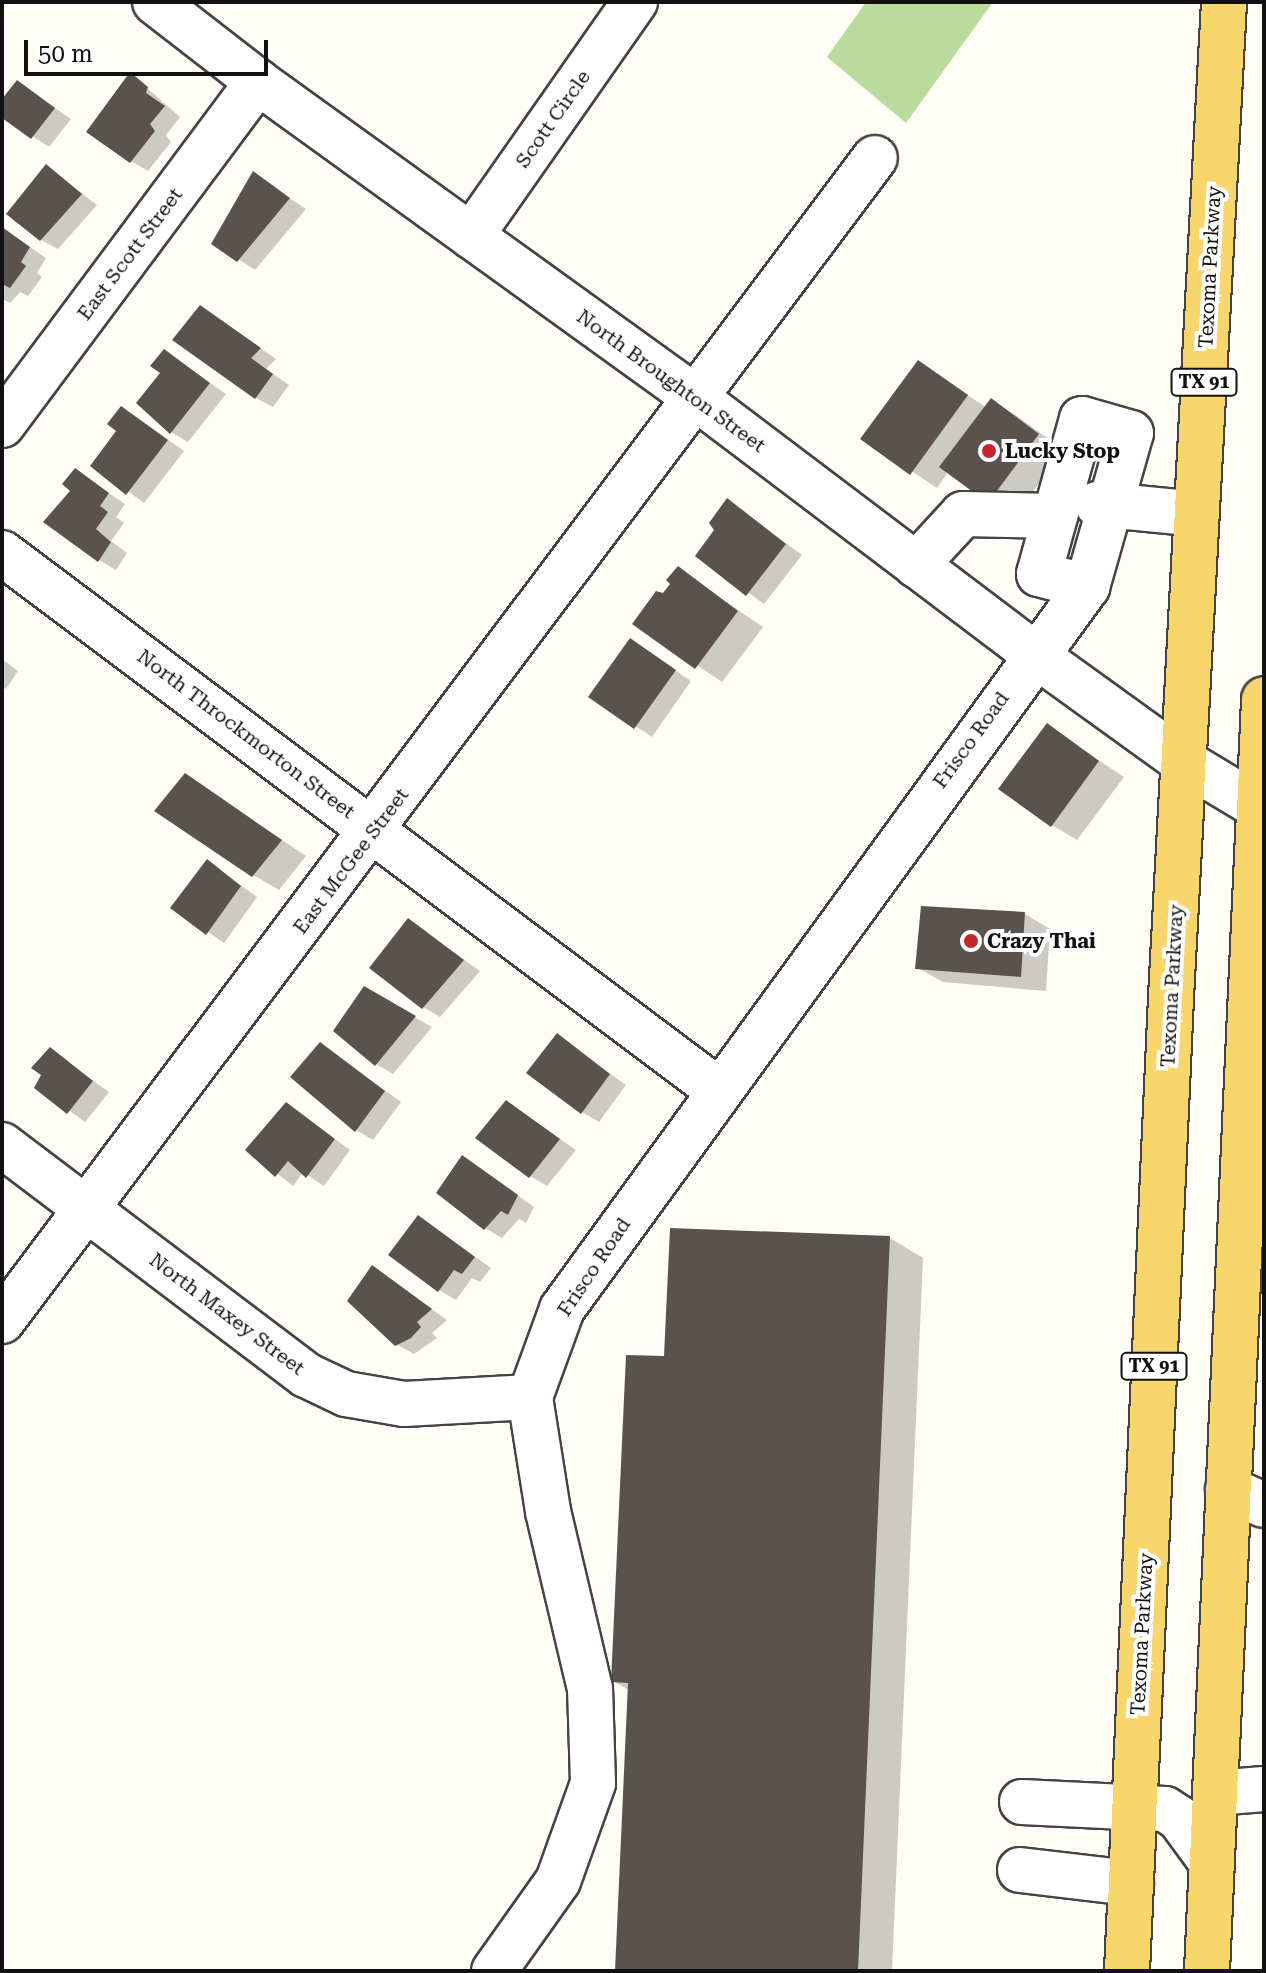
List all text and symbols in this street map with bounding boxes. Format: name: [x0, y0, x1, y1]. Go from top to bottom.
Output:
scale bar: [28, 24, 272, 74]
text: 50 m: [38, 40, 93, 68]
street label: Scott Circle: [511, 66, 595, 172]
street label: East Scott Street: [72, 183, 188, 325]
street label: Texoma Parkway: [1194, 185, 1226, 349]
street label: North Broughton Street: [572, 304, 770, 458]
road number: TX 91: [1170, 368, 1238, 396]
place label: Lucky Stop: [1005, 439, 1120, 463]
marker: Lucky Stop: [980, 442, 998, 460]
street label: North Throckmorton Street: [132, 644, 360, 824]
street label: Frisco Road: [928, 687, 1014, 793]
street label: East McGee Street: [288, 783, 414, 939]
street label: Texoma Parkway: [1156, 904, 1188, 1068]
place label: Crazy Thai: [987, 929, 1096, 953]
marker: Crazy Thai: [962, 932, 980, 950]
street label: Frisco Road: [552, 1213, 636, 1321]
street label: North Maxey Street: [145, 1248, 309, 1380]
road number: TX 91: [1120, 1352, 1188, 1380]
street label: Texoma Parkway: [1126, 1552, 1158, 1716]

